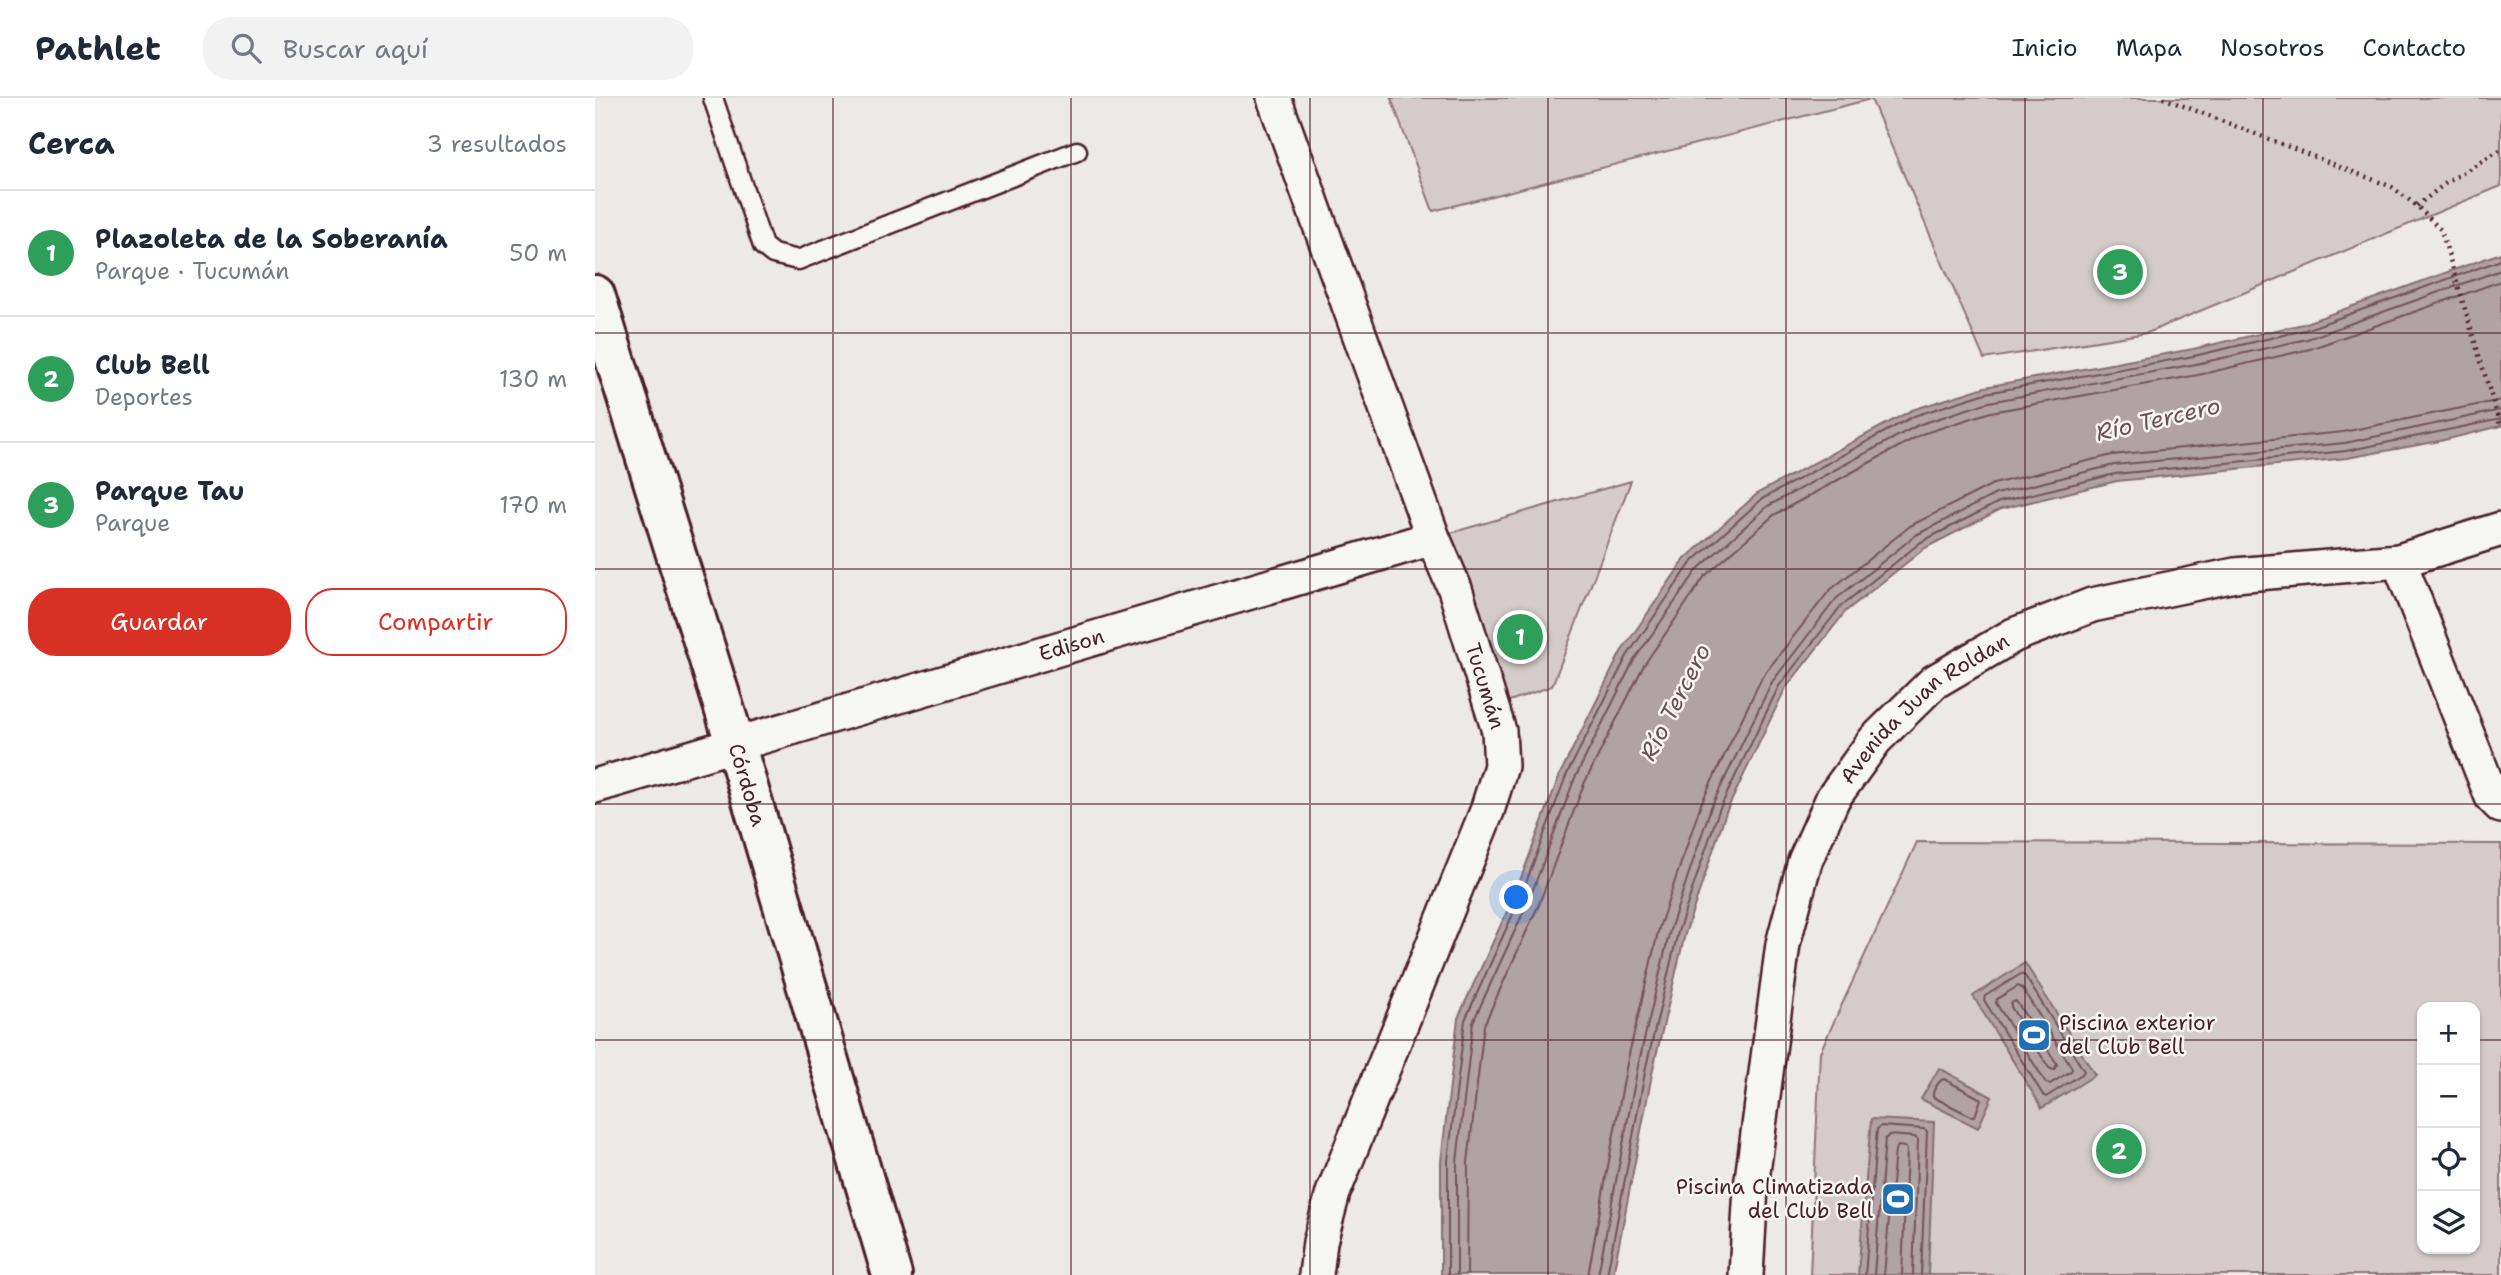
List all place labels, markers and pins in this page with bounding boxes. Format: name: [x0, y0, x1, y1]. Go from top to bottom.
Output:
pin: 3: [2097, 246, 2143, 298]
pin: 1: [1497, 611, 1543, 663]
place label: Piscina exterior del Club Bell: [2059, 1009, 2216, 1061]
sports icon: Piscina exterior del Club Bell: [2015, 1016, 2053, 1054]
pin: 2: [2096, 1125, 2142, 1177]
place label: Piscina Climatizada del Club Bell: [1676, 1173, 1874, 1225]
sports icon: Piscina Climatizada del Club Bell: [1879, 1180, 1917, 1218]

